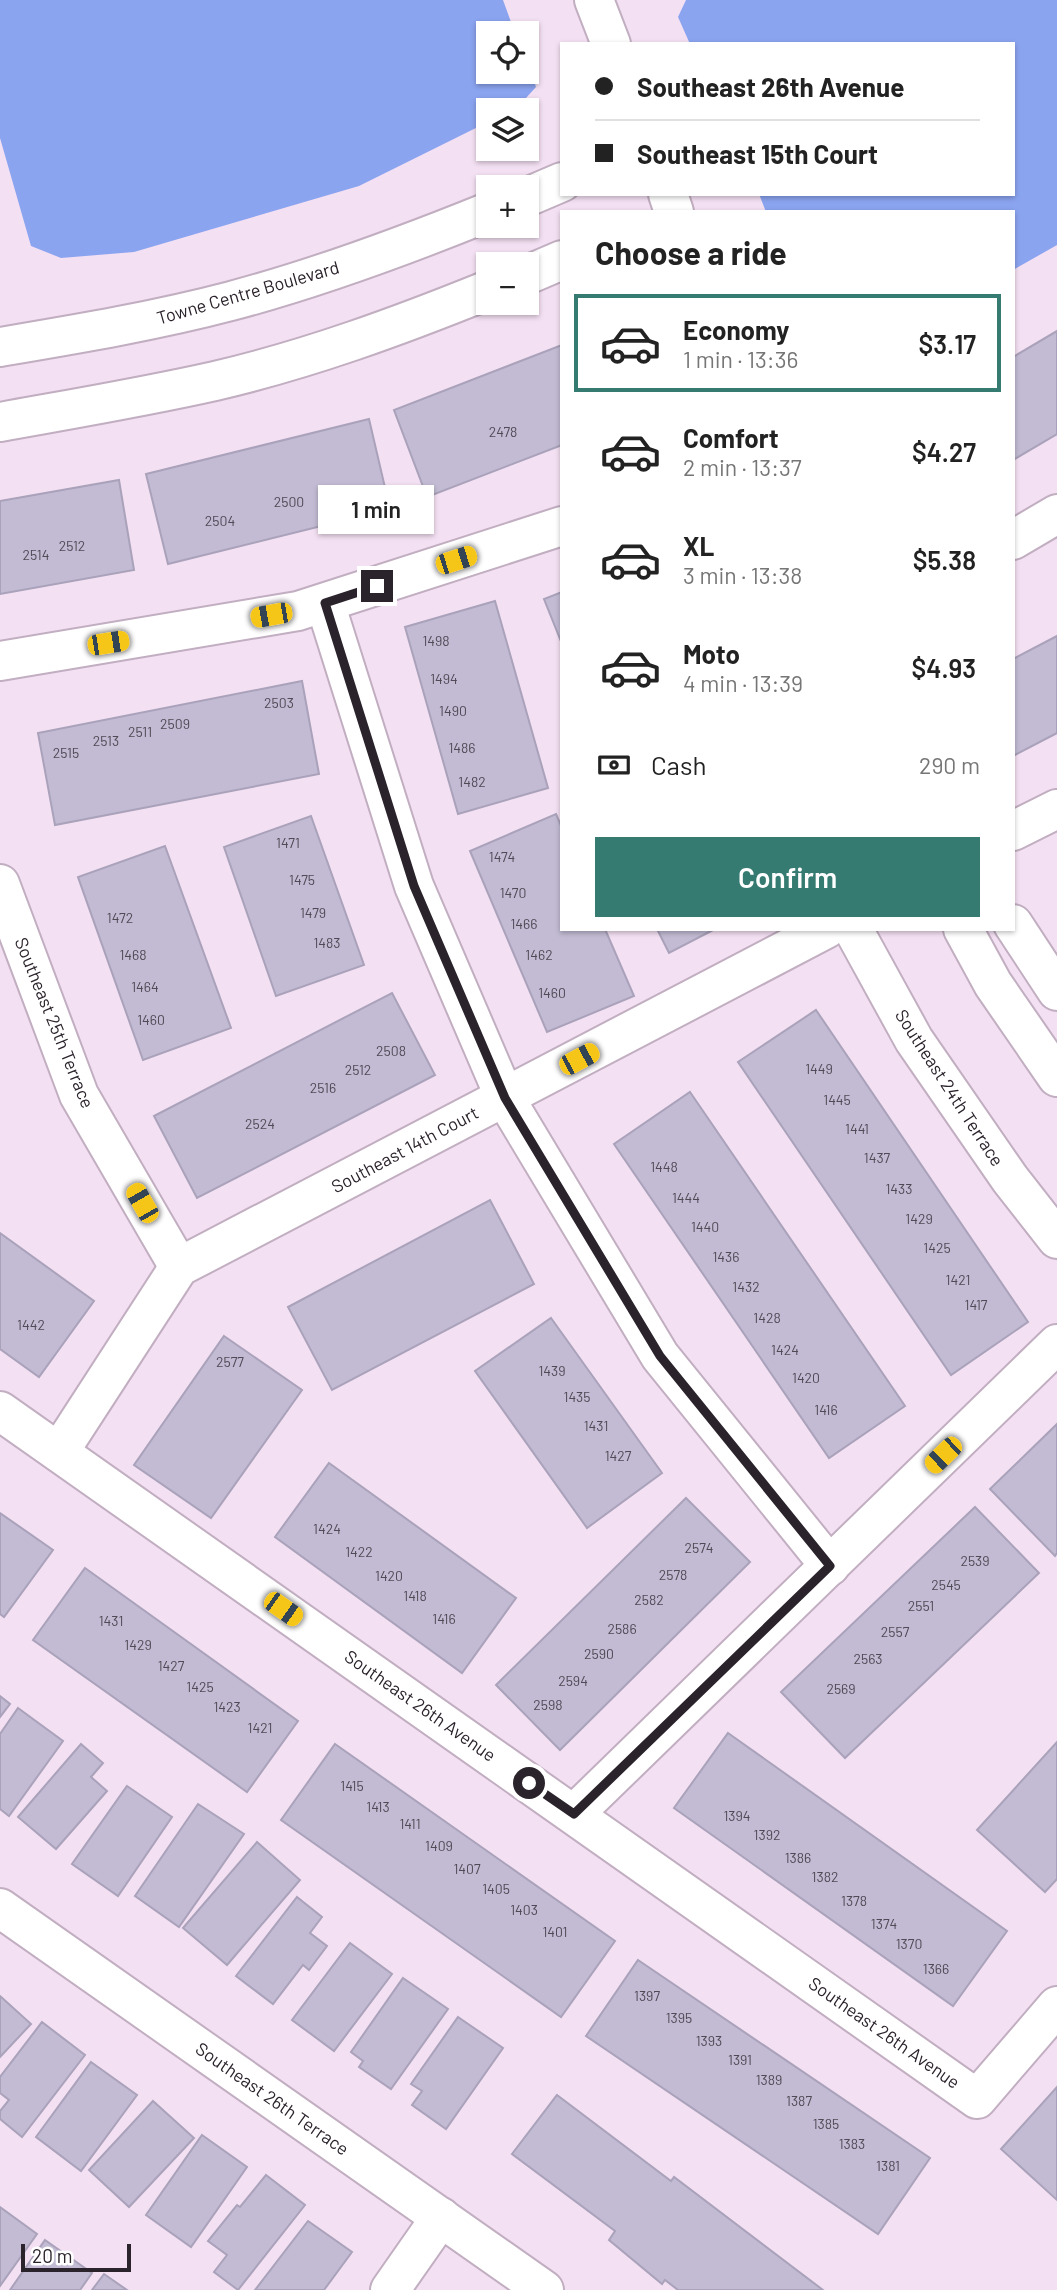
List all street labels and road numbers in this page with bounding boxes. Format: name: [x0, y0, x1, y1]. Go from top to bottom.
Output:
street label: Towne Centre Boulevard: [154, 255, 341, 329]
street label: Southeast 25th Terrace: [11, 934, 99, 1111]
street label: Southeast 24th Terrace: [891, 1005, 1009, 1170]
street label: Southeast 14th Court: [327, 1101, 482, 1197]
street label: Southeast 26th Avenue: [341, 1645, 500, 1766]
street label: Southeast 26th Avenue: [805, 1972, 964, 2093]
street label: Southeast 26th Terrace: [192, 2037, 353, 2159]

